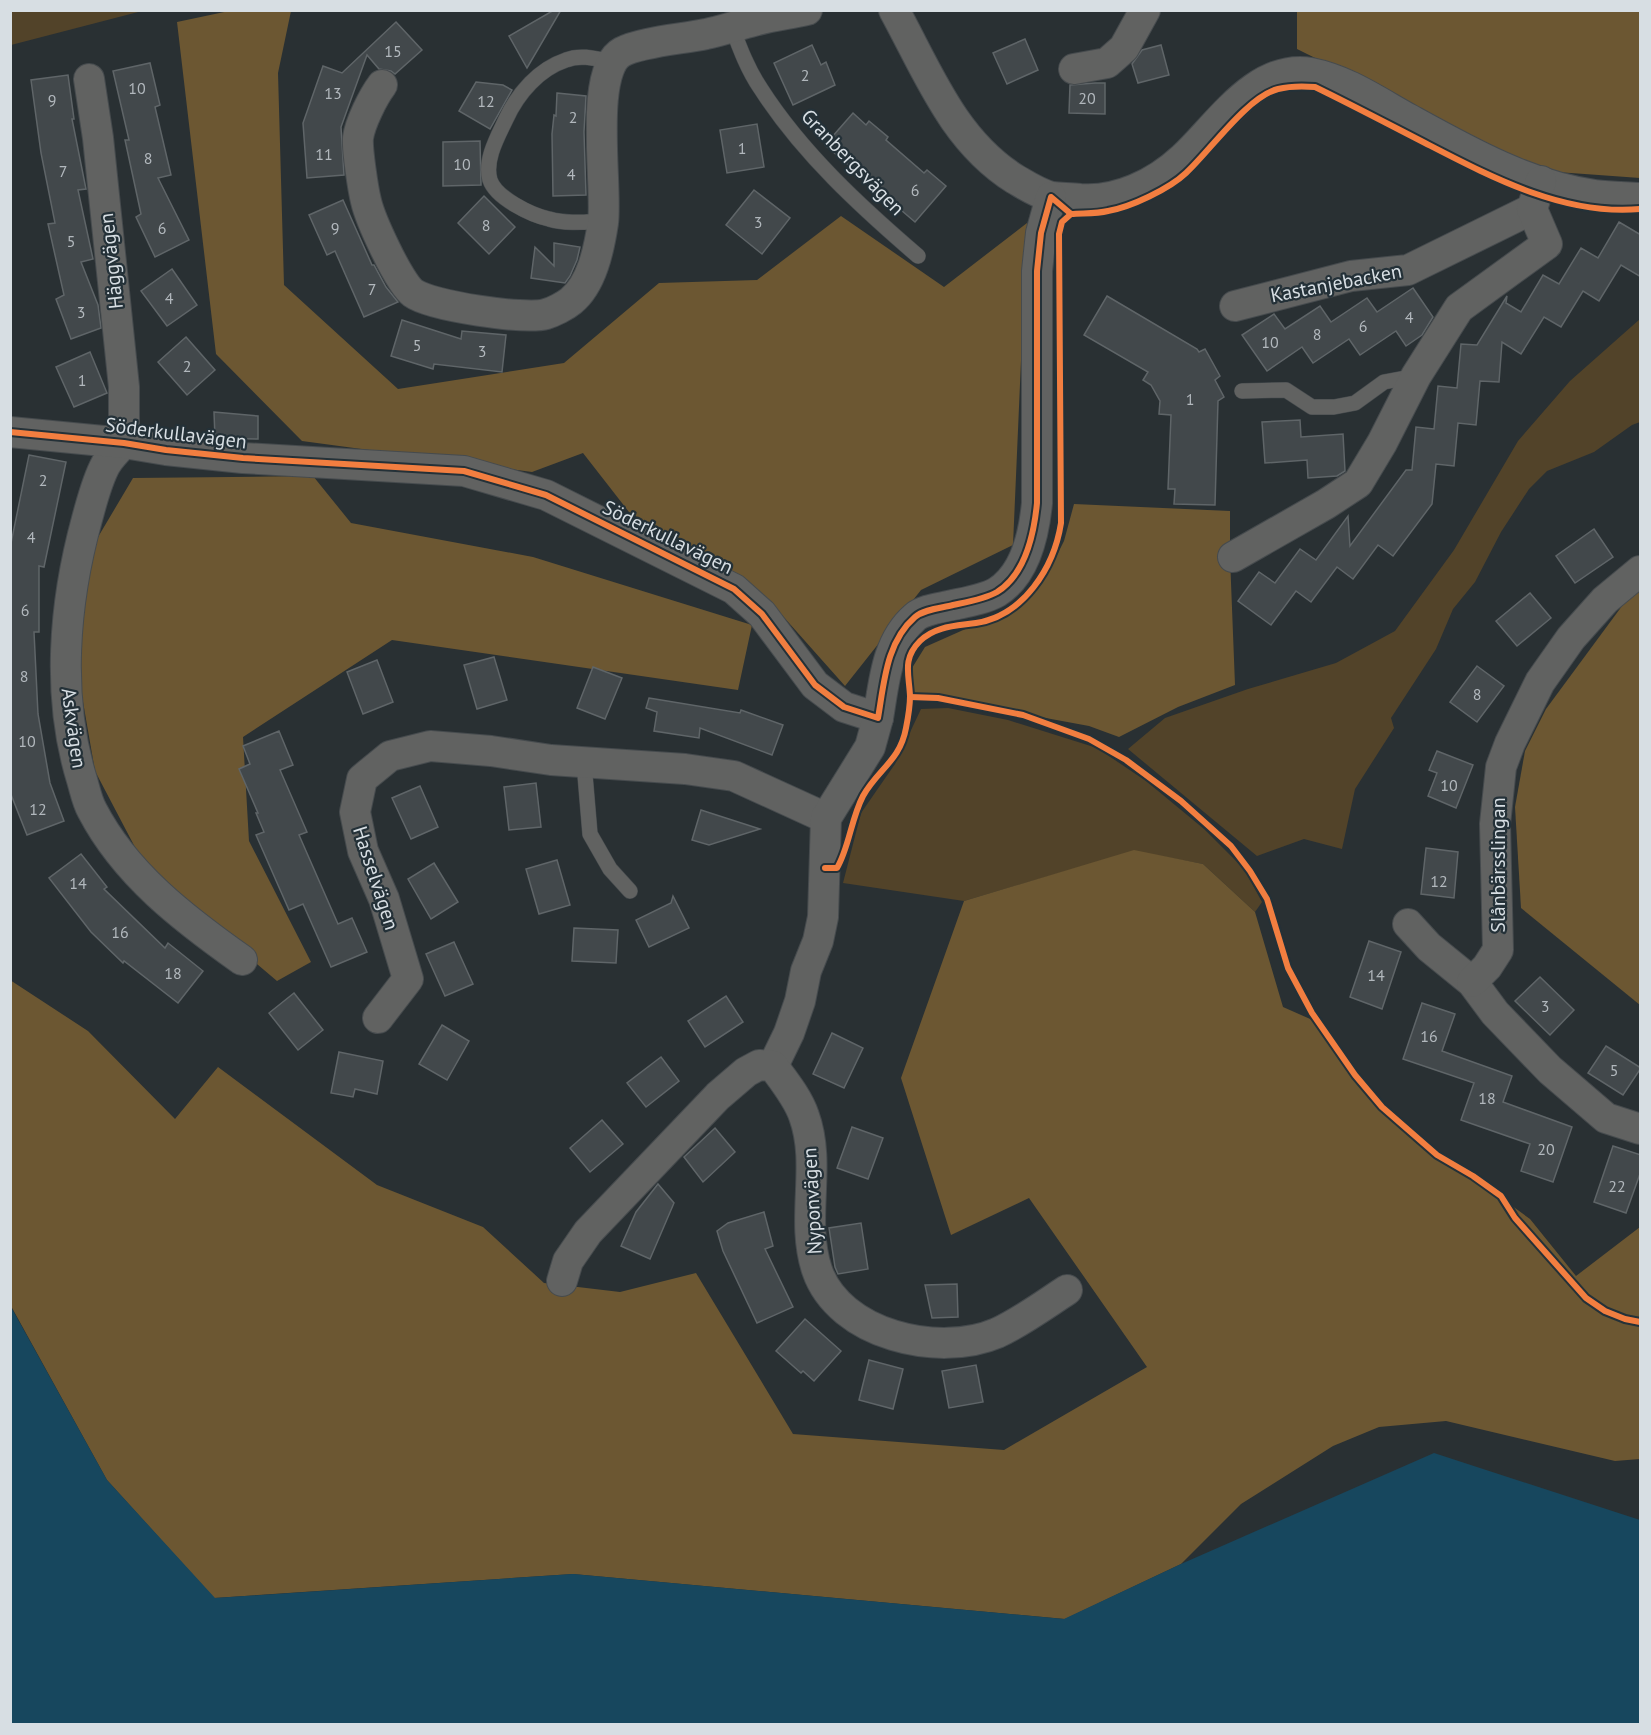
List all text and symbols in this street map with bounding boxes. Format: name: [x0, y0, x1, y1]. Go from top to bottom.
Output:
house number: 15: [384, 41, 402, 61]
house number: 2: [801, 65, 809, 85]
house number: 10: [128, 78, 146, 98]
house number: 13: [324, 83, 342, 103]
house number: 20: [1078, 88, 1096, 108]
house number: 9: [48, 90, 56, 110]
house number: 12: [477, 91, 495, 111]
street label: Granbergsvägen: [796, 103, 910, 221]
house number: 2: [569, 107, 577, 127]
house number: 1: [738, 138, 746, 158]
house number: 11: [315, 144, 333, 164]
house number: 8: [144, 148, 152, 168]
house number: 10: [453, 154, 471, 174]
house number: 7: [59, 161, 67, 181]
house number: 4: [567, 164, 576, 184]
house number: 6: [911, 180, 919, 200]
street label: Häggvägen: [93, 212, 129, 310]
house number: 3: [754, 212, 762, 232]
house number: 8: [482, 215, 490, 235]
house number: 6: [158, 218, 166, 238]
house number: 9: [331, 218, 339, 238]
house number: 5: [67, 231, 75, 251]
street label: Kastanjebacken: [1268, 258, 1404, 308]
house number: 7: [368, 279, 376, 299]
house number: 4: [165, 288, 174, 308]
house number: 3: [77, 302, 85, 322]
house number: 4: [1405, 307, 1414, 327]
house number: 6: [1359, 316, 1367, 336]
house number: 8: [1313, 324, 1321, 344]
house number: 10: [1261, 332, 1279, 352]
house number: 5: [413, 335, 421, 355]
house number: 3: [478, 341, 486, 361]
house number: 2: [183, 356, 191, 376]
house number: 1: [78, 370, 86, 390]
house number: 1: [1186, 389, 1194, 409]
street label: Söderkullavägen: [104, 411, 248, 455]
house number: 2: [39, 470, 47, 490]
street label: Söderkullavägen: [598, 494, 738, 580]
house number: 4: [27, 527, 36, 547]
house number: 6: [21, 600, 29, 620]
house number: 8: [20, 666, 28, 686]
house number: 8: [1473, 684, 1481, 704]
street label: Askvägen: [55, 686, 93, 770]
house number: 10: [18, 731, 36, 751]
house number: 10: [1440, 775, 1458, 795]
street label: Slånbärsslingan: [1485, 797, 1511, 933]
house number: 12: [29, 799, 47, 819]
street label: Hasselvägen: [347, 823, 405, 933]
house number: 12: [1430, 871, 1448, 891]
house number: 14: [69, 873, 87, 893]
house number: 16: [111, 922, 129, 942]
house number: 18: [164, 963, 182, 983]
house number: 14: [1367, 965, 1385, 985]
house number: 3: [1541, 996, 1549, 1016]
house number: 16: [1420, 1026, 1438, 1046]
house number: 5: [1610, 1060, 1618, 1080]
house number: 18: [1478, 1088, 1496, 1108]
house number: 20: [1537, 1139, 1555, 1159]
street label: Nyponvägen: [796, 1147, 828, 1255]
house number: 22: [1608, 1176, 1626, 1196]

